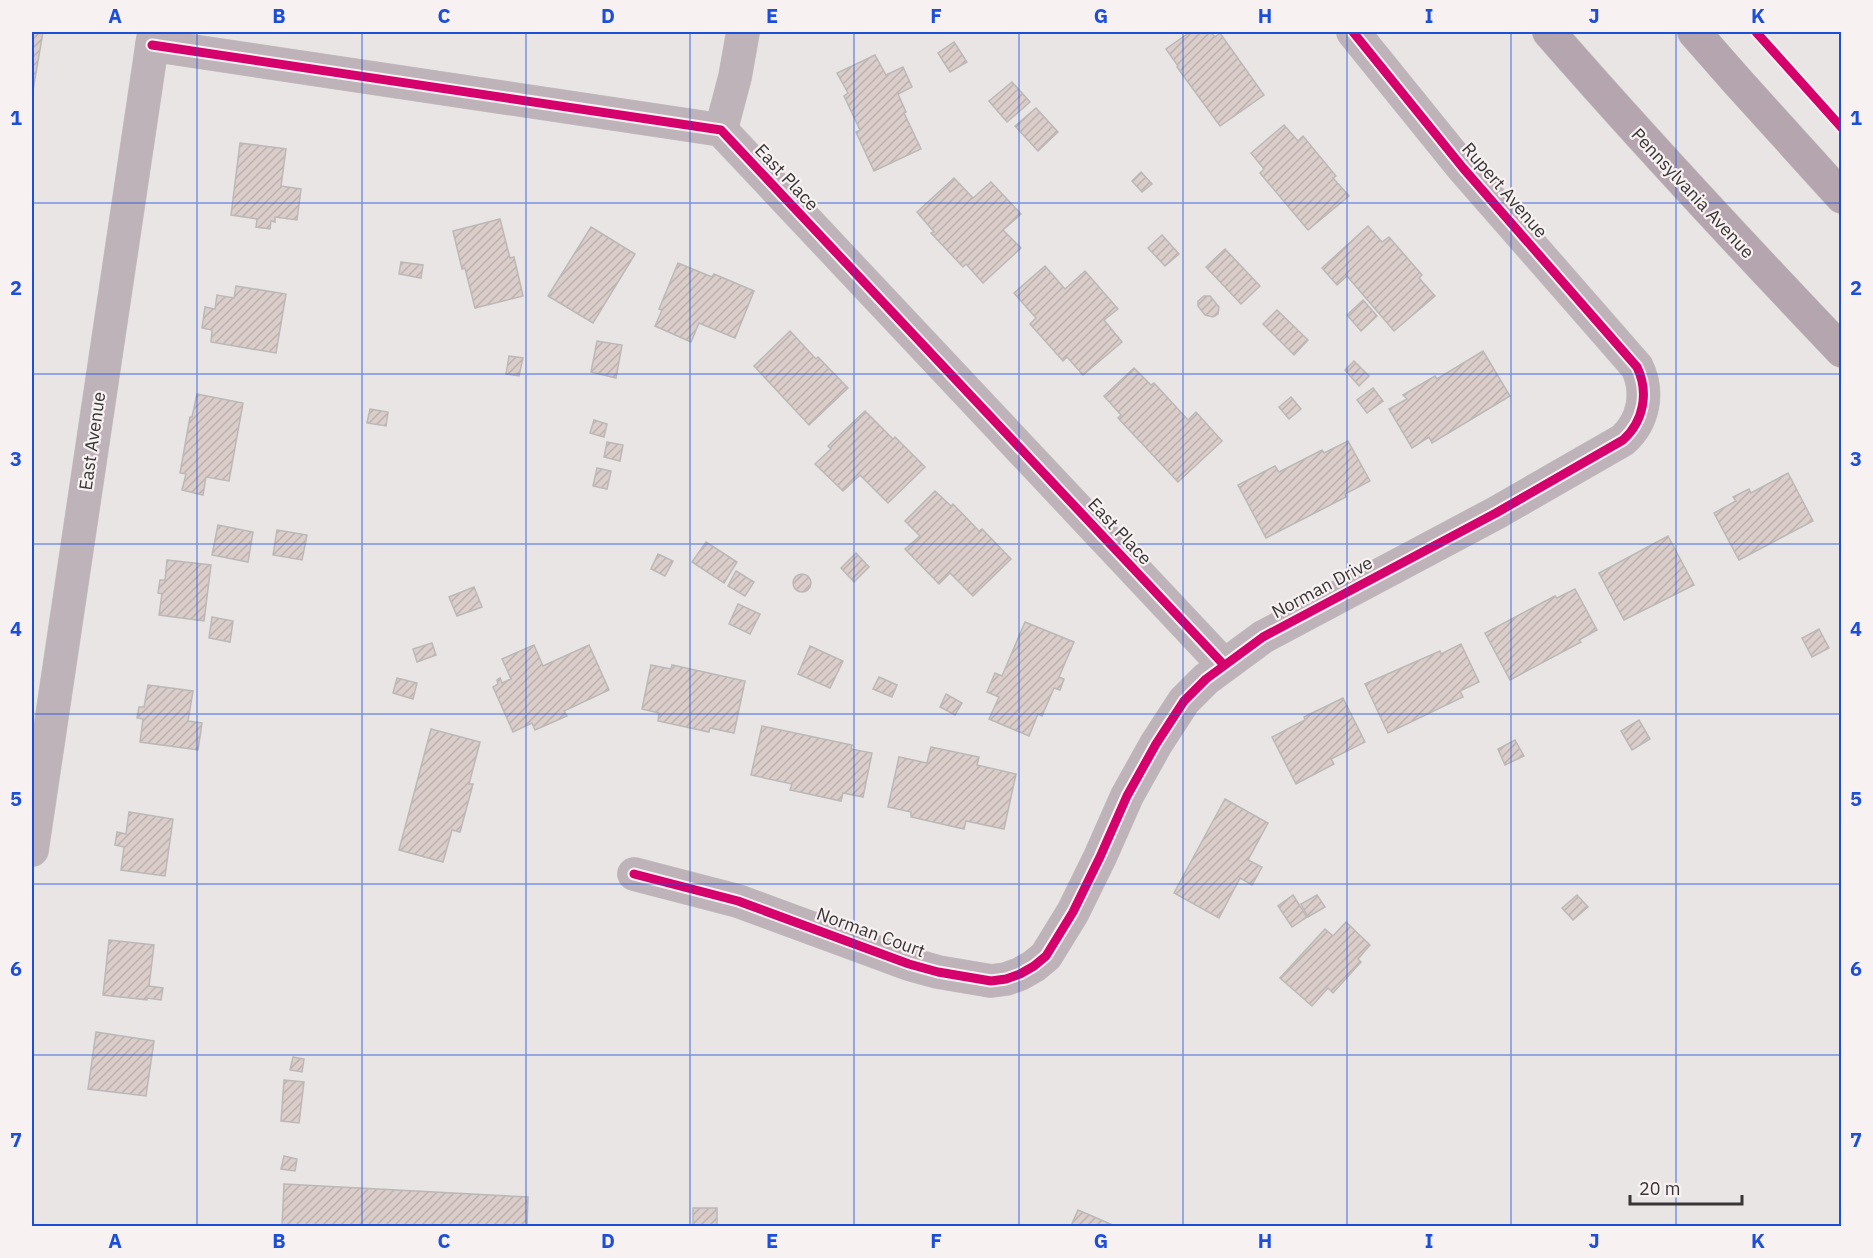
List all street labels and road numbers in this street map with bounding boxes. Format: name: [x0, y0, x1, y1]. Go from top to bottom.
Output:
street label: Pennsylvania Avenue: [1627, 123, 1759, 263]
street label: Rupert Avenue: [1457, 137, 1553, 243]
street label: East Place: [750, 139, 824, 215]
street label: East Avenue: [74, 390, 110, 492]
street label: East Place: [1083, 493, 1157, 569]
street label: Norman Drive: [1268, 551, 1376, 623]
street label: Norman Court: [814, 902, 928, 962]

